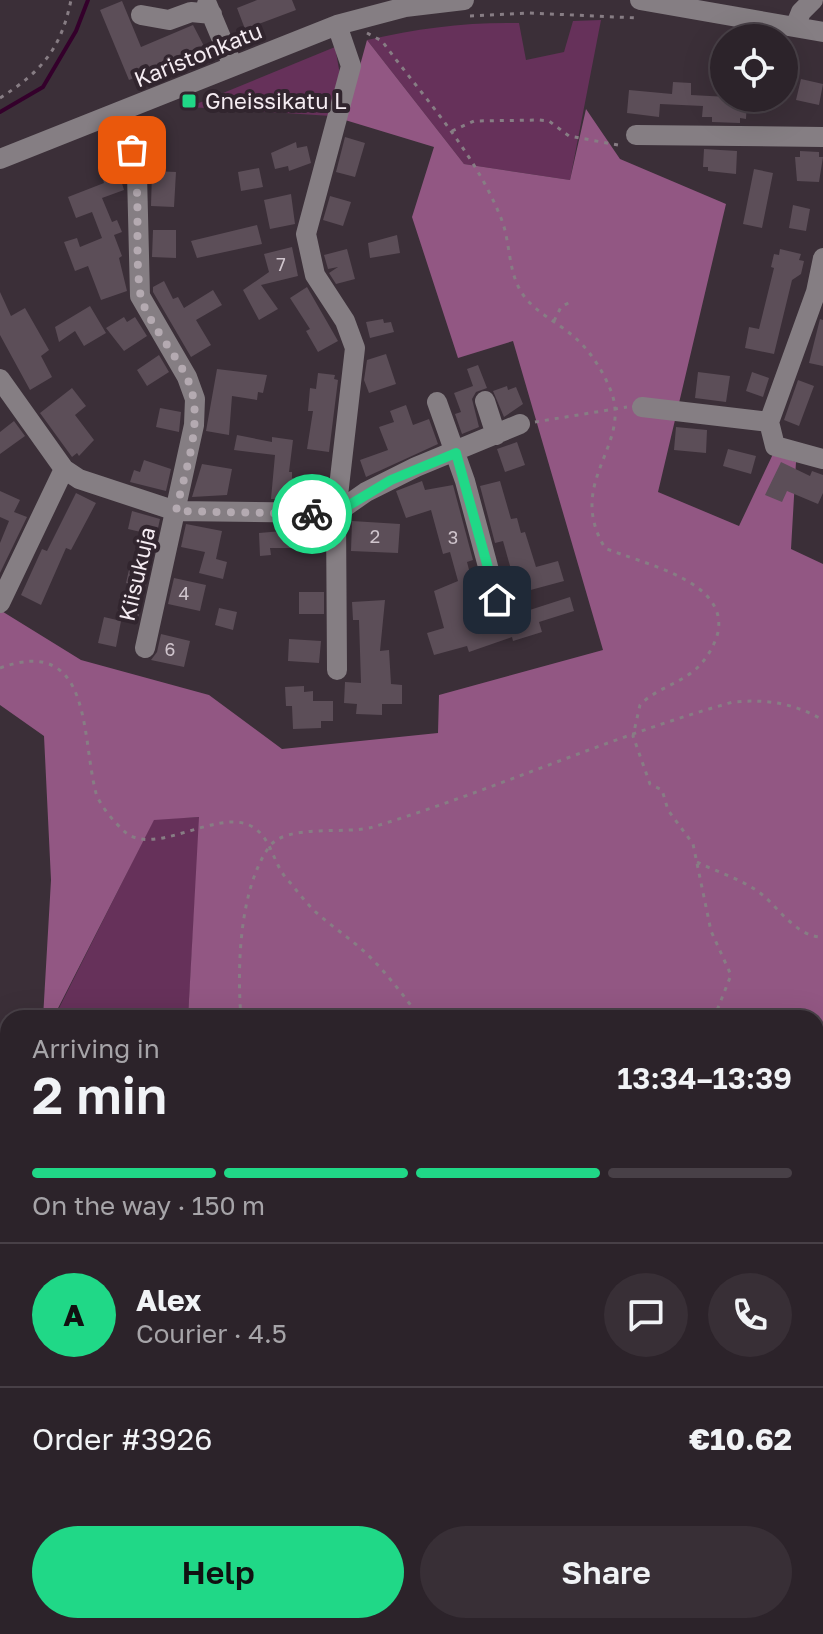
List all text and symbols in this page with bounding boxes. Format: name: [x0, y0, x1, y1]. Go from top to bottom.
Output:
street label: Karistonkatu: [130, 17, 266, 92]
map controls: [710, 24, 798, 112]
button: locate: [710, 24, 798, 112]
place label: Gneissikatu L: [205, 87, 347, 114]
marker: Gneissikatu L: [180, 92, 198, 110]
pin: [98, 116, 166, 184]
icon: bag: [110, 128, 154, 172]
house number: 7: [276, 253, 286, 275]
courier: [272, 474, 352, 554]
icon: bike: [290, 492, 334, 536]
street label: Kiisukuja: [113, 524, 160, 624]
house number: 2: [370, 525, 380, 547]
house number: 3: [448, 526, 458, 548]
pin: [463, 566, 531, 634]
icon: home: [475, 578, 519, 622]
house number: 4: [179, 582, 190, 604]
house number: 6: [165, 638, 175, 660]
text: Arriving in: [32, 1033, 160, 1064]
text: 13:34–13:39: [617, 1060, 792, 1096]
text: 2 min: [32, 1063, 167, 1125]
text: On the way · 150 m: [32, 1190, 265, 1221]
button: chat: [604, 1273, 688, 1357]
button: phone: [708, 1273, 792, 1357]
text: Alex: [136, 1282, 201, 1318]
text: A: [63, 1297, 85, 1333]
text: Courier · 4.5: [136, 1318, 287, 1349]
text: Order #3926: [32, 1421, 212, 1457]
text: €10.62: [689, 1421, 792, 1457]
button: Help: [32, 1526, 404, 1618]
button: Share: [420, 1526, 792, 1618]

